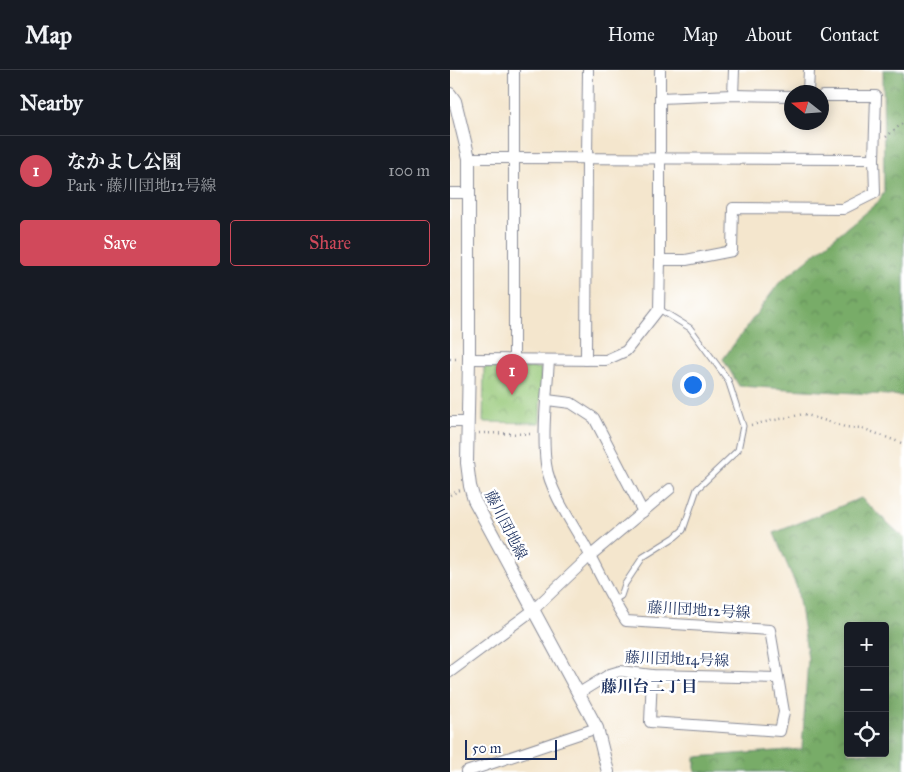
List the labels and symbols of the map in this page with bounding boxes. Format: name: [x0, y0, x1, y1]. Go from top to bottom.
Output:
north arrow: [784, 85, 829, 130]
pin: 1: [496, 354, 528, 395]
your location: [680, 372, 706, 398]
street label: 藤川団地線: [481, 487, 531, 563]
street label: 藤川団地12号線: [647, 598, 751, 622]
street label: 藤川団地14号線: [625, 648, 729, 670]
district label: 藤川台二丁目: [601, 677, 697, 696]
scale bar: [465, 737, 558, 760]

